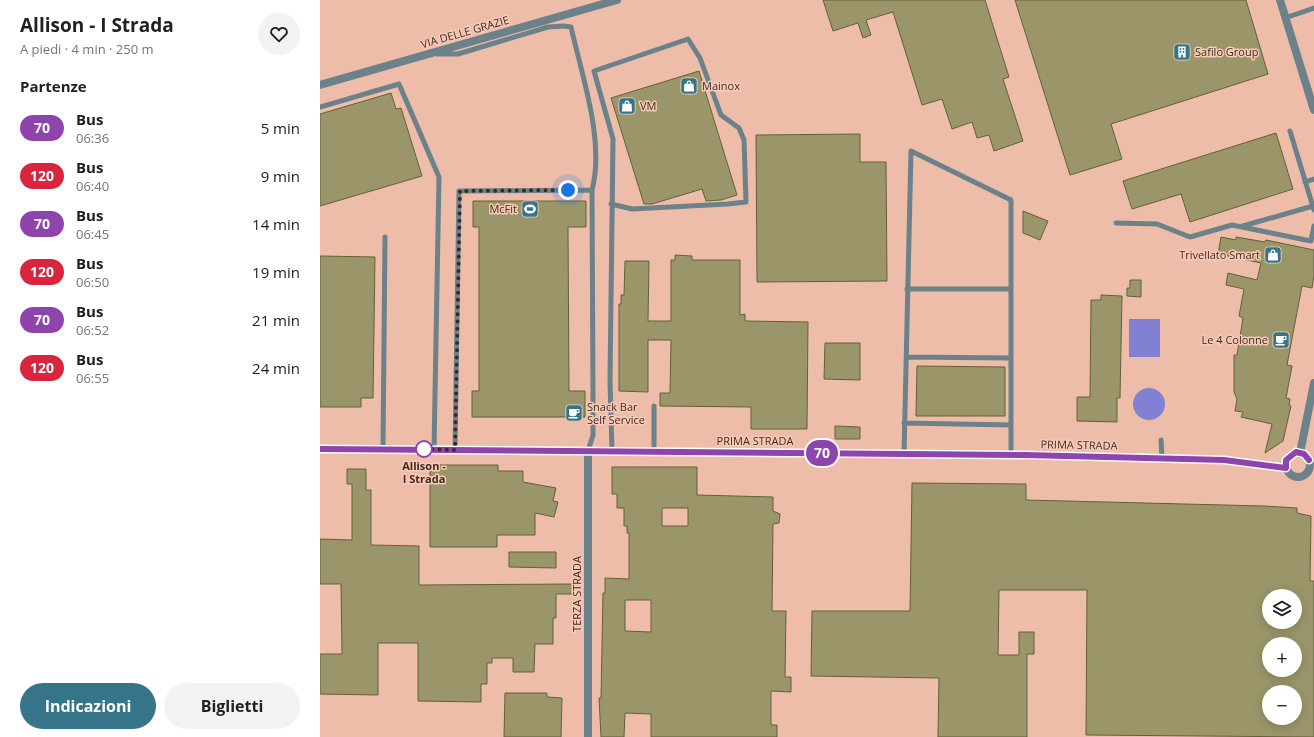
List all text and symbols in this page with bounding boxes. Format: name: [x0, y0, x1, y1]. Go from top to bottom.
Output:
text: Allison - I Strada: [20, 12, 174, 38]
street label: VIA DELLE GRAZIE: [419, 12, 511, 51]
button: heart: [258, 13, 300, 55]
text: A piedi · 4 min · 250 m: [20, 40, 154, 58]
building icon: Safilo Group: [1172, 42, 1192, 62]
place label: Safilo Group: [1195, 44, 1259, 59]
text: Partenze: [20, 76, 87, 96]
shop icon: Mainox: [679, 76, 699, 96]
place label: Mainox: [702, 78, 740, 93]
shop icon: VM: [617, 96, 637, 116]
place label: VM: [640, 98, 656, 113]
text: Bus: [76, 109, 103, 129]
text: 70: [34, 118, 50, 137]
text: 5 min: [261, 118, 300, 138]
text: 06:36: [76, 129, 109, 147]
text: Bus: [76, 157, 103, 177]
text: 120: [30, 166, 54, 185]
text: 9 min: [261, 166, 300, 186]
text: 06:40: [76, 177, 109, 195]
your location: [558, 180, 578, 200]
sports icon: McFit: [520, 199, 540, 219]
place label: McFit: [489, 201, 517, 216]
text: Bus: [76, 205, 103, 225]
text: 70: [34, 214, 50, 233]
text: 14 min: [252, 214, 300, 234]
text: 06:45: [76, 225, 109, 243]
shop icon: Trivellato Smart: [1263, 245, 1283, 265]
place label: Trivellato Smart: [1179, 247, 1260, 262]
text: Bus: [76, 253, 103, 273]
text: 120: [30, 262, 54, 281]
text: 19 min: [252, 262, 300, 282]
text: 06:50: [76, 273, 109, 291]
text: Bus: [76, 301, 103, 321]
text: 70: [34, 310, 50, 329]
text: 21 min: [252, 310, 300, 330]
text: 06:52: [76, 321, 109, 339]
cafe icon: Le 4 Colonne: [1271, 330, 1291, 350]
place label: Le 4 Colonne: [1201, 332, 1268, 347]
text: Bus: [76, 349, 103, 369]
text: 120: [30, 358, 54, 377]
text: 24 min: [252, 358, 300, 378]
text: 06:55: [76, 369, 109, 387]
place label: Snack Bar Self Service: [587, 399, 645, 427]
cafe icon: Snack Bar Self Service: [564, 403, 584, 423]
street label: PRIMA STRADA: [717, 433, 794, 448]
street label: PRIMA STRADA: [1040, 436, 1118, 453]
marker: Allison - I Strada: [415, 440, 433, 458]
line badge: 70: [804, 440, 840, 466]
text: 70: [814, 443, 830, 462]
place label: Allison - I Strada: [402, 458, 446, 486]
street label: TERZA STRADA: [569, 556, 584, 632]
map controls: [1262, 589, 1302, 725]
button: layers: [1262, 589, 1302, 629]
button: +: [1262, 637, 1302, 677]
button: Indicazioni: [20, 683, 156, 729]
button: Biglietti: [164, 683, 300, 729]
button: −: [1262, 685, 1302, 725]

